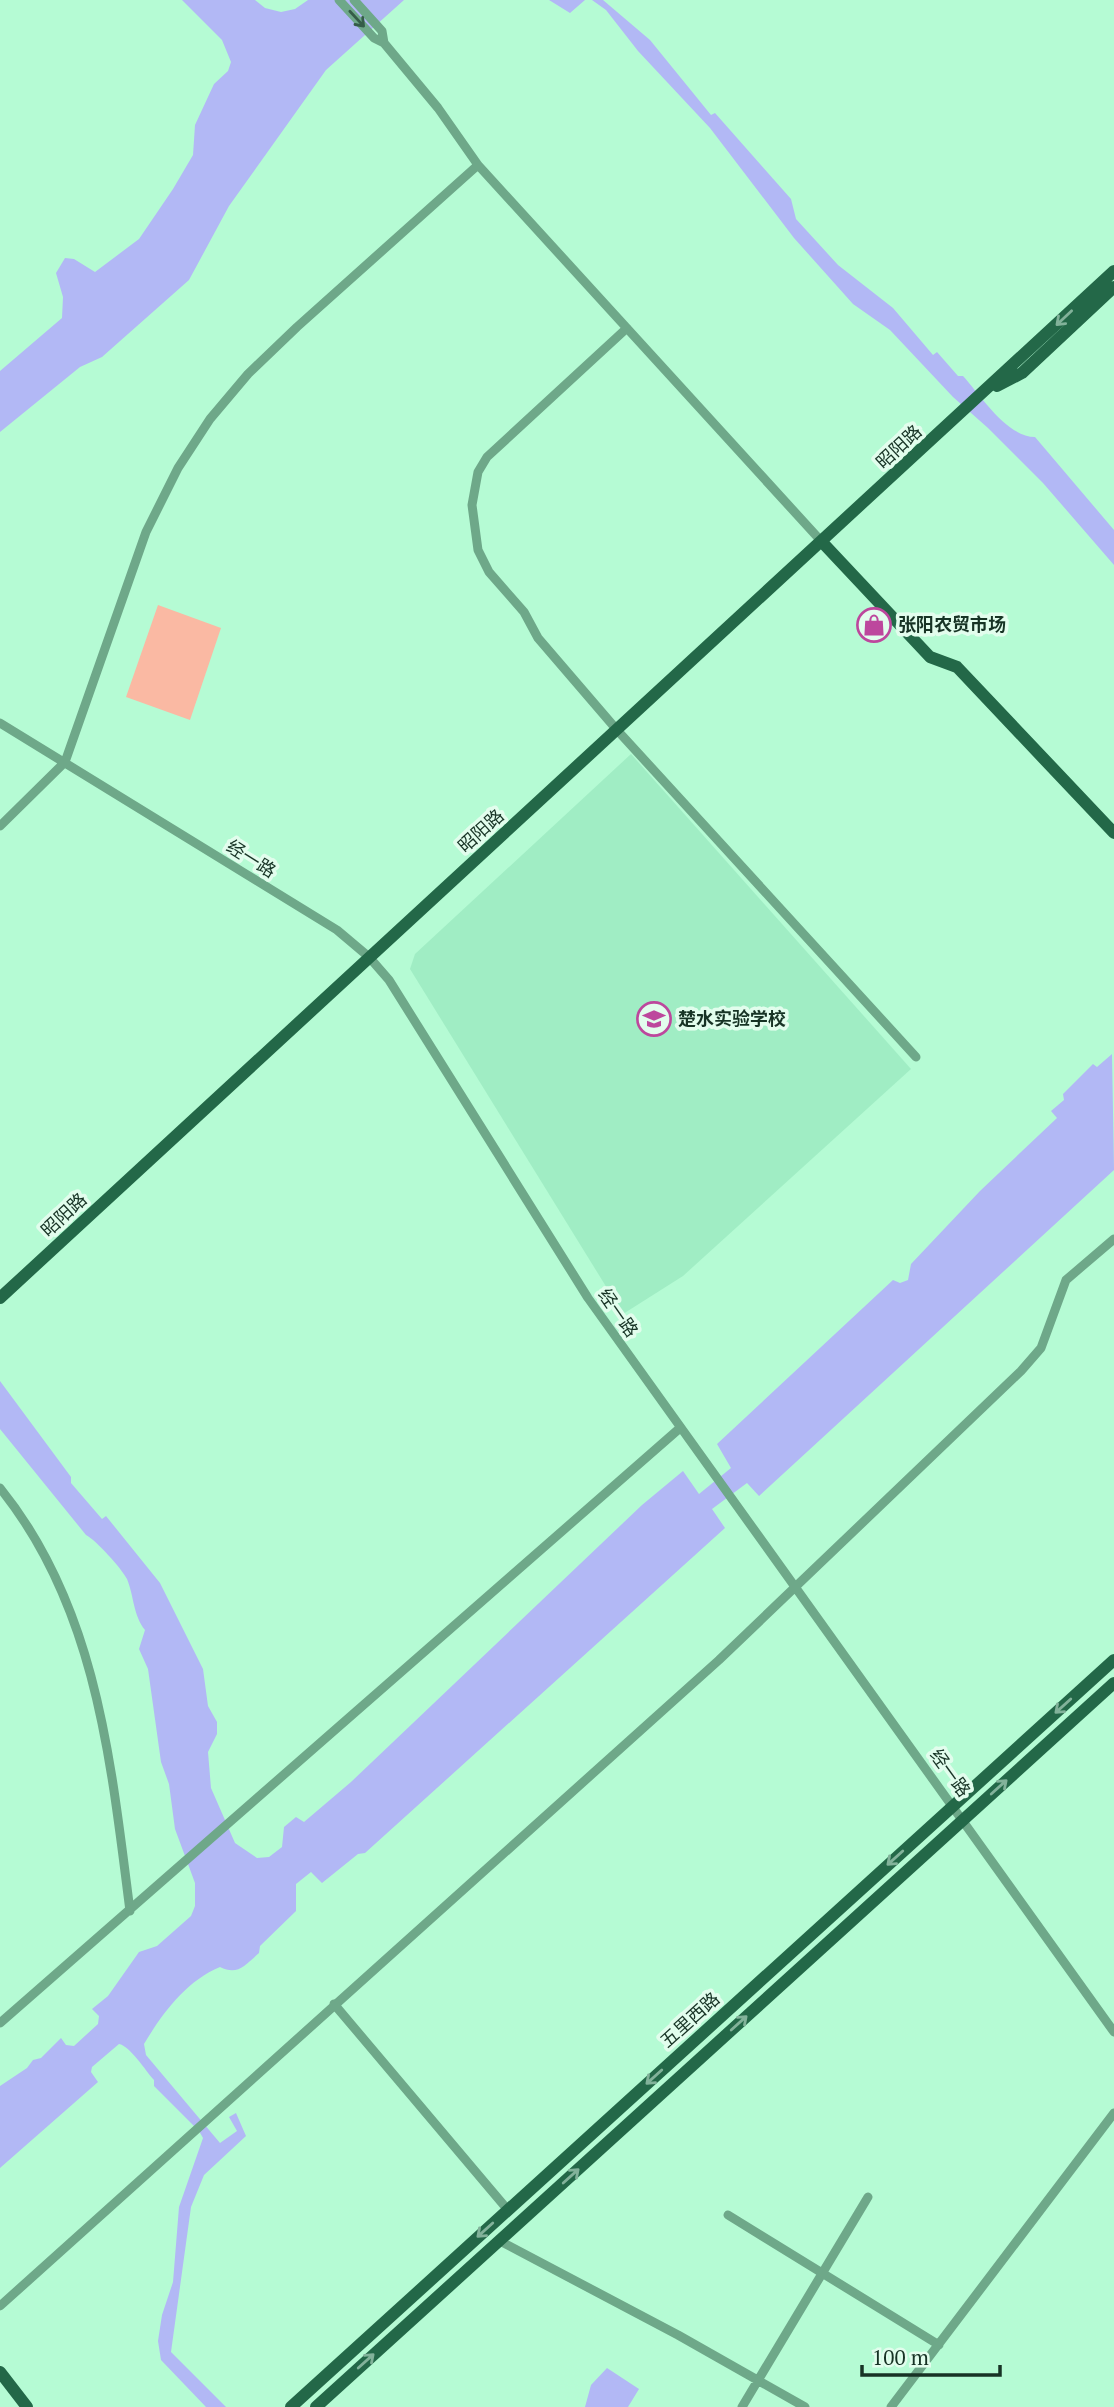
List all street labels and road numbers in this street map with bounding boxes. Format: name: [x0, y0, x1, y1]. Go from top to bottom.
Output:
street label: 昭阳路: [870, 419, 926, 473]
street label: 昭阳路: [452, 803, 508, 857]
street label: 经一路: [222, 834, 281, 883]
street label: 昭阳路: [35, 1187, 91, 1241]
street label: 经一路: [594, 1283, 644, 1341]
street label: 经一路: [925, 1744, 976, 1801]
street label: 五里西路: [655, 1986, 724, 2052]

